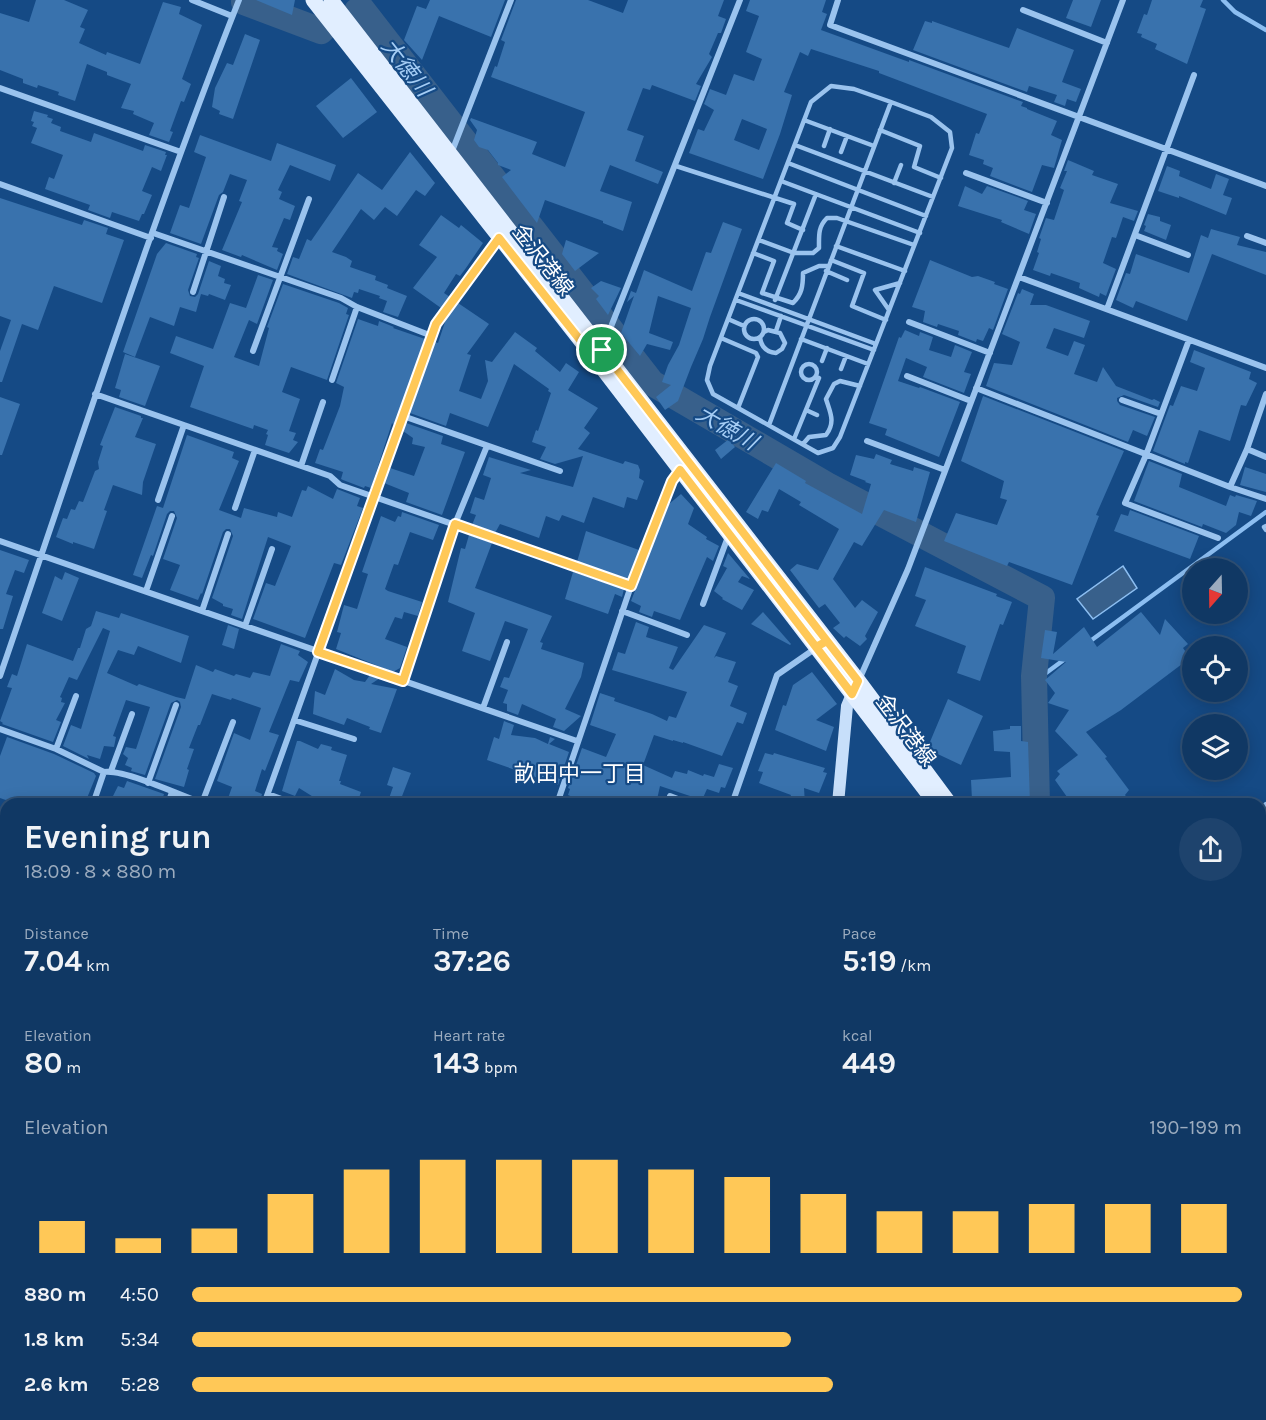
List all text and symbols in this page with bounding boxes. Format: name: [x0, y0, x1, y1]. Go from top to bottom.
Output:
water label: 大徳川: [376, 34, 438, 103]
street label: 金沢港線: [508, 220, 578, 300]
pin: [576, 324, 627, 375]
icon: arrive: [585, 333, 618, 366]
water label: 大徳川: [691, 400, 763, 457]
north arrow: [1182, 558, 1248, 624]
map controls: [1182, 558, 1248, 780]
button: locate: [1182, 636, 1248, 702]
street label: 金沢港線: [871, 689, 941, 771]
button: layers: [1182, 714, 1248, 780]
district label: 畝田中一丁目: [514, 761, 646, 787]
text: Evening run: [24, 818, 212, 856]
button: share: [1179, 818, 1242, 881]
text: 18:09 · 8 × 880 m: [24, 860, 176, 883]
text: Distance: [24, 924, 89, 943]
text: Time: [433, 924, 469, 943]
text: Pace: [842, 924, 876, 943]
text: 7.04: [24, 943, 82, 979]
text: 37:26: [433, 943, 511, 979]
text: 5:19: [842, 943, 897, 979]
text: km: [82, 956, 110, 975]
text: /km: [897, 956, 931, 975]
text: Elevation: [24, 1026, 92, 1045]
text: Heart rate: [433, 1026, 505, 1045]
text: kcal: [842, 1026, 873, 1045]
text: 80: [24, 1045, 62, 1081]
text: 143: [433, 1045, 480, 1081]
text: 449: [842, 1045, 896, 1081]
text: m: [62, 1058, 81, 1077]
text: bpm: [480, 1058, 518, 1077]
text: Elevation: [24, 1116, 109, 1139]
text: 190–199 m: [1149, 1116, 1242, 1139]
text: 880 m: [24, 1283, 87, 1306]
text: 4:50: [120, 1283, 159, 1306]
text: 1.8 km: [24, 1328, 84, 1351]
text: 5:34: [120, 1328, 159, 1351]
text: 2.6 km: [24, 1373, 88, 1396]
text: 5:28: [120, 1373, 160, 1396]

